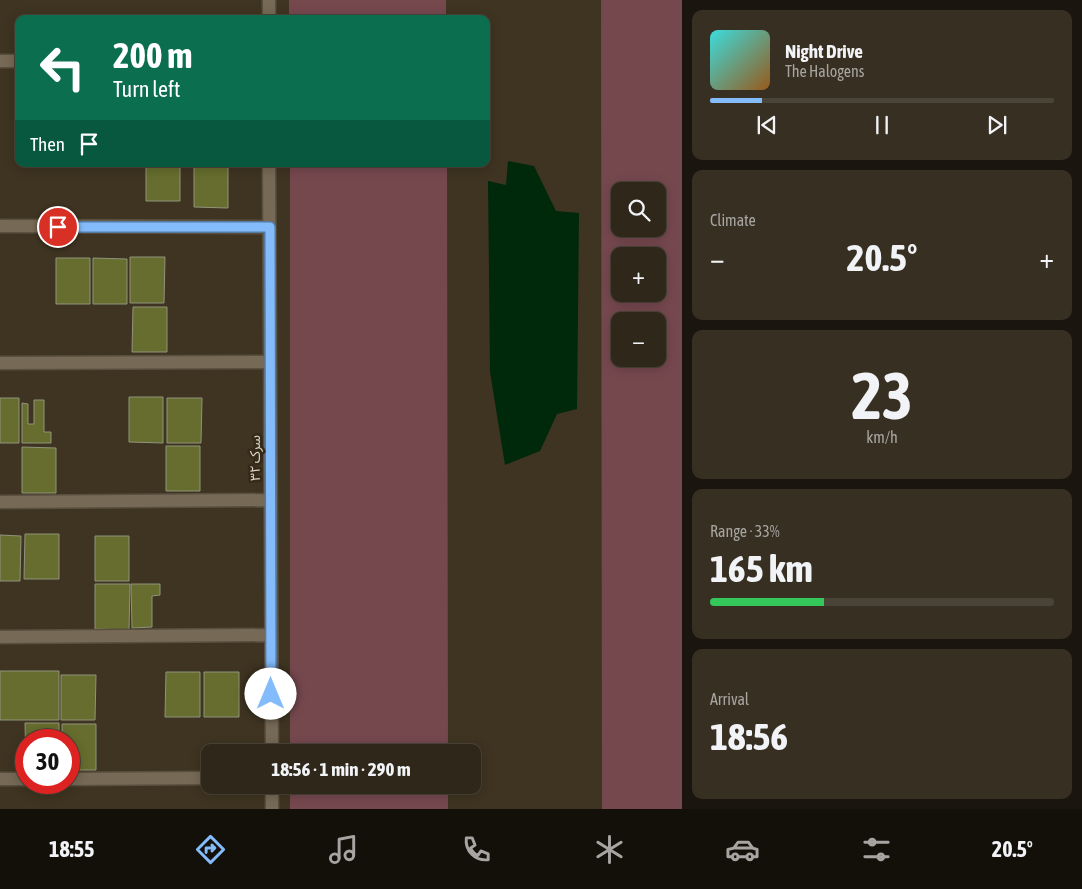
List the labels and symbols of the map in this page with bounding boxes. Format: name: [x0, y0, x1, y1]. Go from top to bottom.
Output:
pin: [37, 206, 79, 248]
street label: سرک ۳۲: [247, 435, 264, 481]
position arrow: [244, 667, 296, 719]
speed limit sign: 30: [15, 729, 80, 794]

